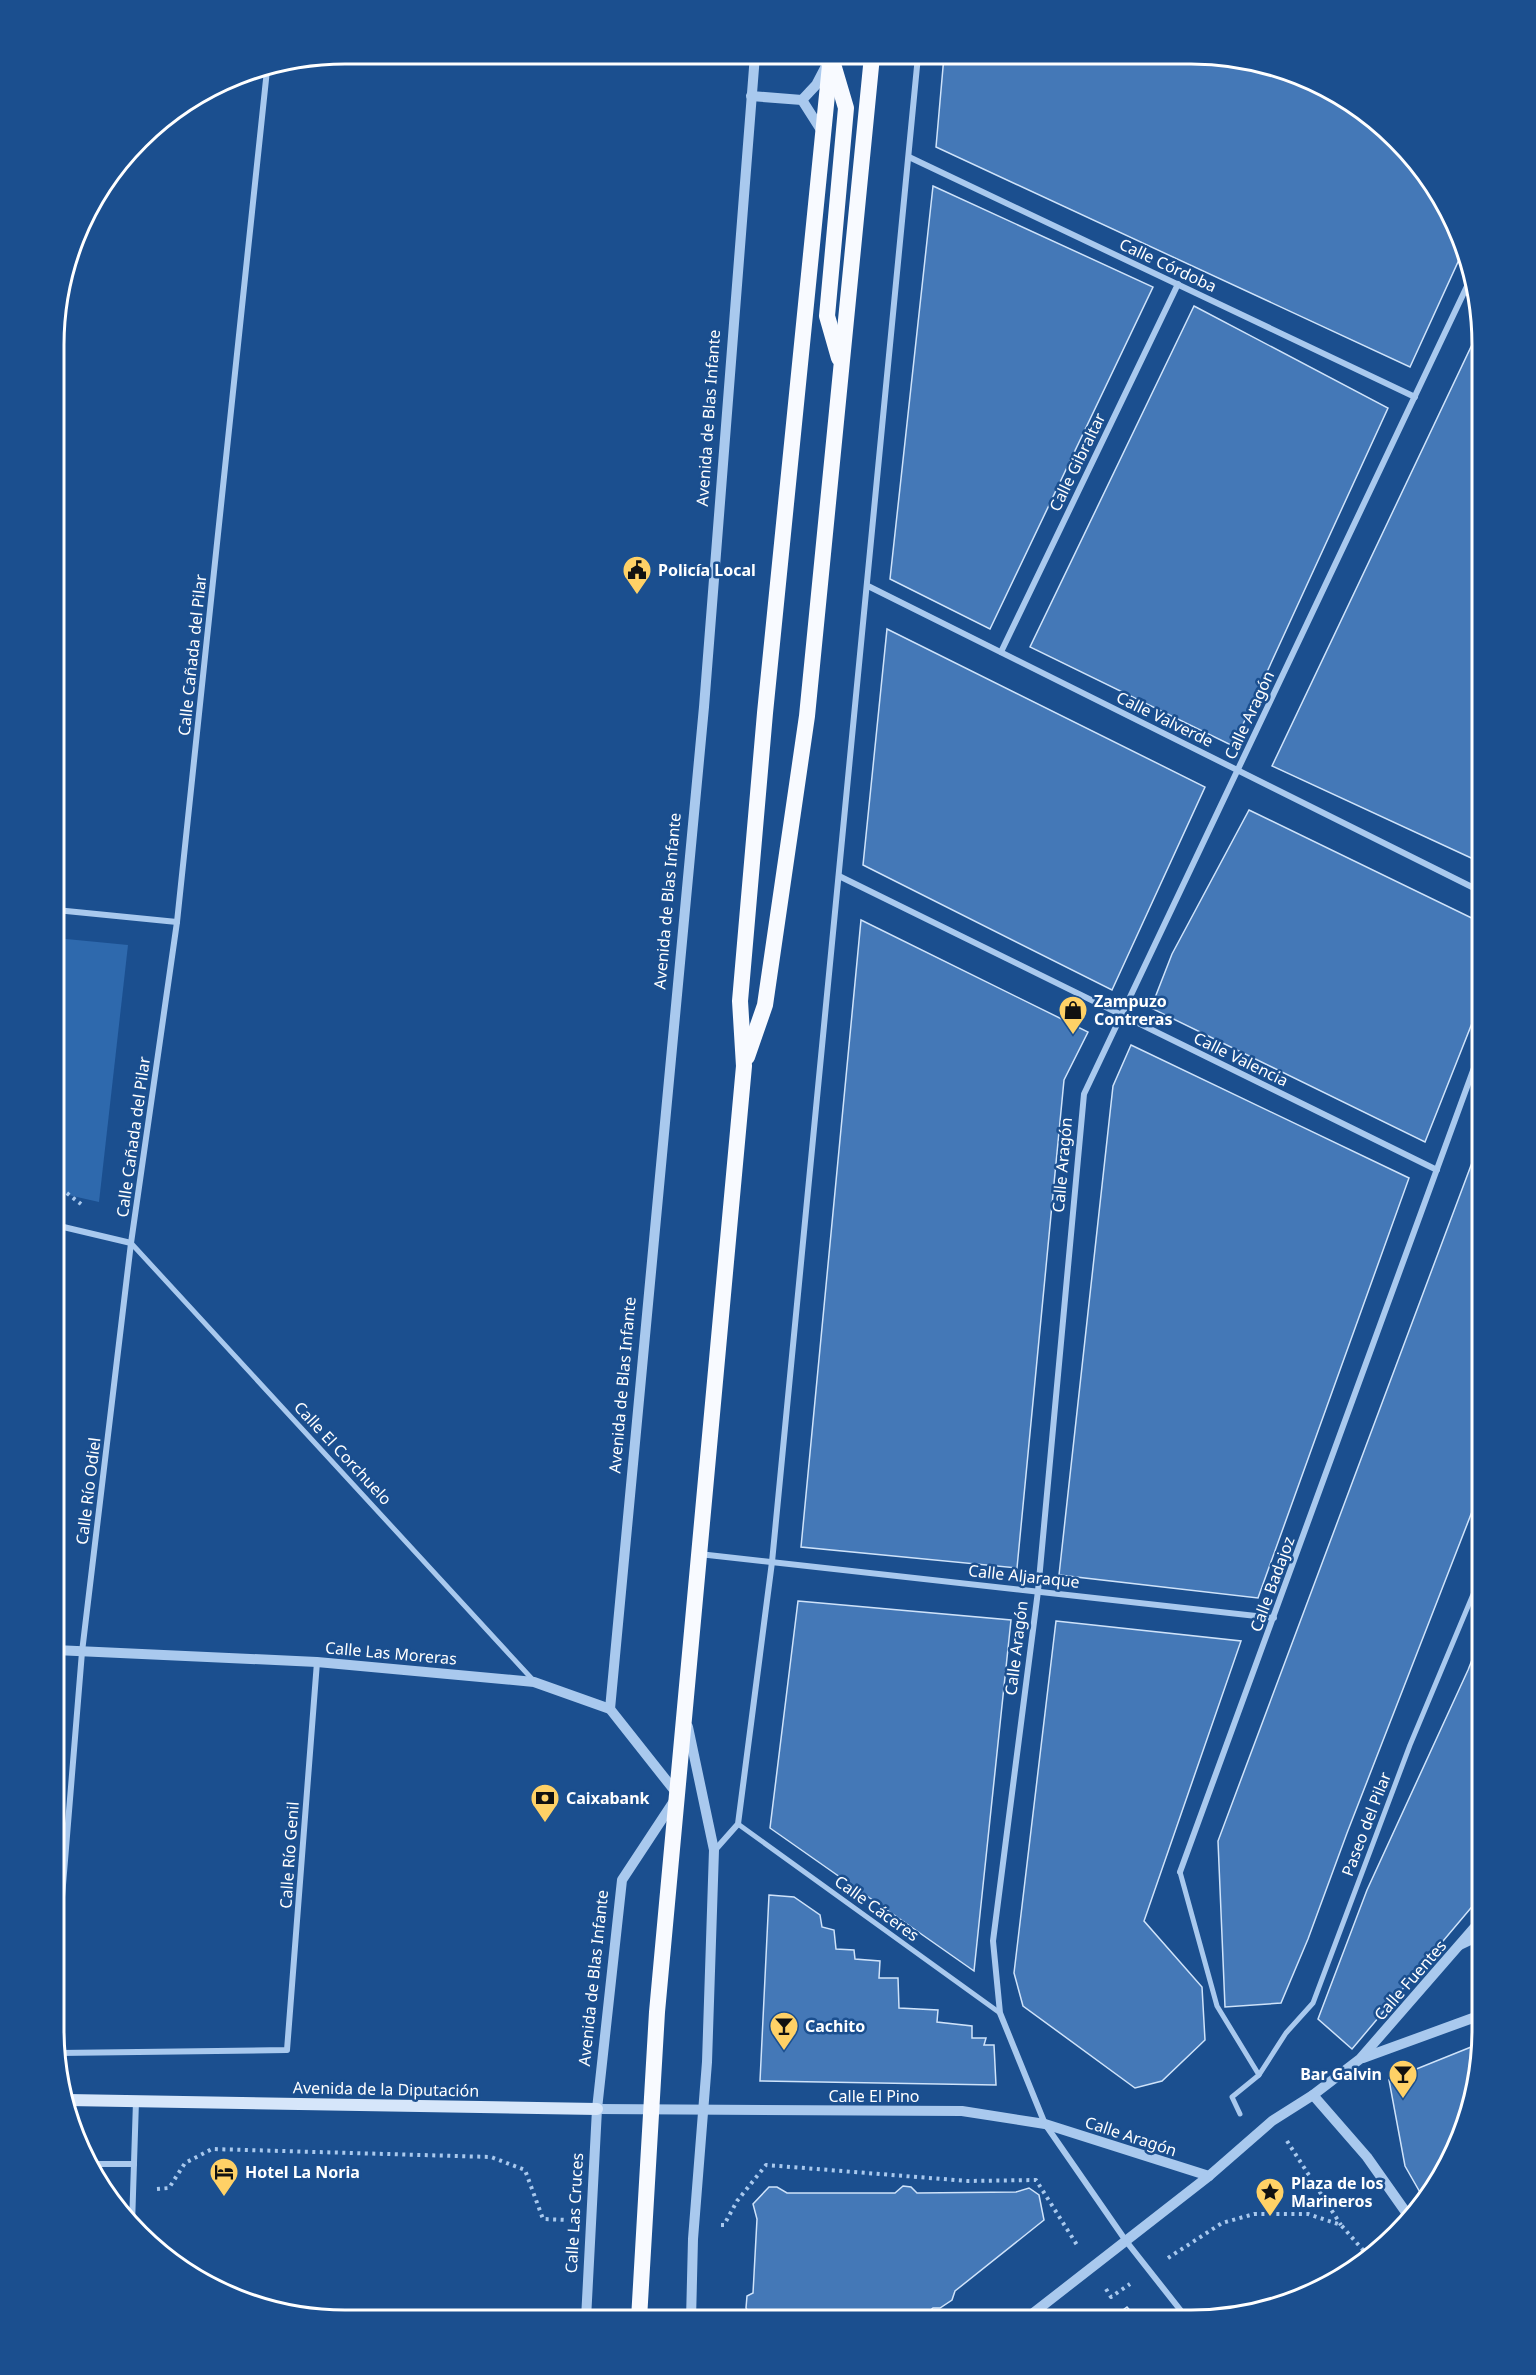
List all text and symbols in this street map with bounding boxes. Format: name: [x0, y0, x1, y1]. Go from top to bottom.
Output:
street label: Calle Córdoba: [1116, 233, 1220, 297]
street label: Avenida de Blas Infante: [691, 329, 725, 507]
street label: Calle Gibraltar: [1044, 409, 1110, 515]
public building icon: Policía Local: [621, 554, 653, 596]
place label: Policía Local: [658, 559, 756, 581]
street label: Calle Cañada del Pilar: [173, 573, 211, 737]
street label: Calle Aragón: [1219, 667, 1279, 763]
street label: Calle Valverde: [1113, 686, 1217, 752]
street label: Avenida de Blas Infante: [648, 812, 686, 990]
place label: Zampuzo Contreras: [1094, 990, 1172, 1030]
shop icon: Zampuzo Contreras: [1057, 994, 1089, 1036]
street label: Calle Valencia: [1190, 1027, 1292, 1091]
street label: Calle Cañada del Pilar: [111, 1055, 155, 1219]
street label: Calle Aragón: [1047, 1117, 1077, 1213]
street label: Avenida de Blas Infante: [603, 1296, 641, 1474]
street label: Calle El Corchuelo: [289, 1396, 397, 1510]
street label: Calle Río Odiel: [70, 1436, 106, 1546]
street label: Calle Badajoz: [1245, 1533, 1299, 1635]
street label: Calle Aljaraque: [967, 1559, 1081, 1593]
street label: Calle Aragón: [999, 1599, 1033, 1697]
street label: Calle Las Moreras: [324, 1636, 458, 1670]
street label: Paseo del Pilar: [1336, 1768, 1396, 1879]
bank icon: Caixabank: [529, 1782, 561, 1824]
place label: Caixabank: [566, 1787, 650, 1809]
street label: Calle Río Genil: [274, 1801, 304, 1909]
street label: Calle Cáceres: [830, 1870, 924, 1946]
street label: Avenida de Blas Infante: [573, 1889, 613, 2067]
street label: Calle Fuentes: [1369, 1935, 1451, 2025]
bar icon: Cachito: [768, 2010, 800, 2052]
place label: Cachito: [805, 2015, 865, 2037]
bar icon: Bar Galvin: [1387, 2058, 1419, 2100]
place label: Bar Galvin: [1300, 2063, 1382, 2085]
street label: Avenida de la Diputación: [293, 2076, 479, 2102]
street label: Calle El Pino: [828, 2085, 920, 2107]
street label: Calle Aragón: [1082, 2111, 1180, 2161]
street label: Calle Las Cruces: [560, 2152, 588, 2274]
hotel icon: Hotel La Noria: [208, 2156, 240, 2198]
place label: Hotel La Noria: [245, 2161, 360, 2183]
place label: Plaza de los Marineros: [1291, 2172, 1384, 2212]
place icon: Plaza de los Marineros: [1254, 2176, 1286, 2218]

